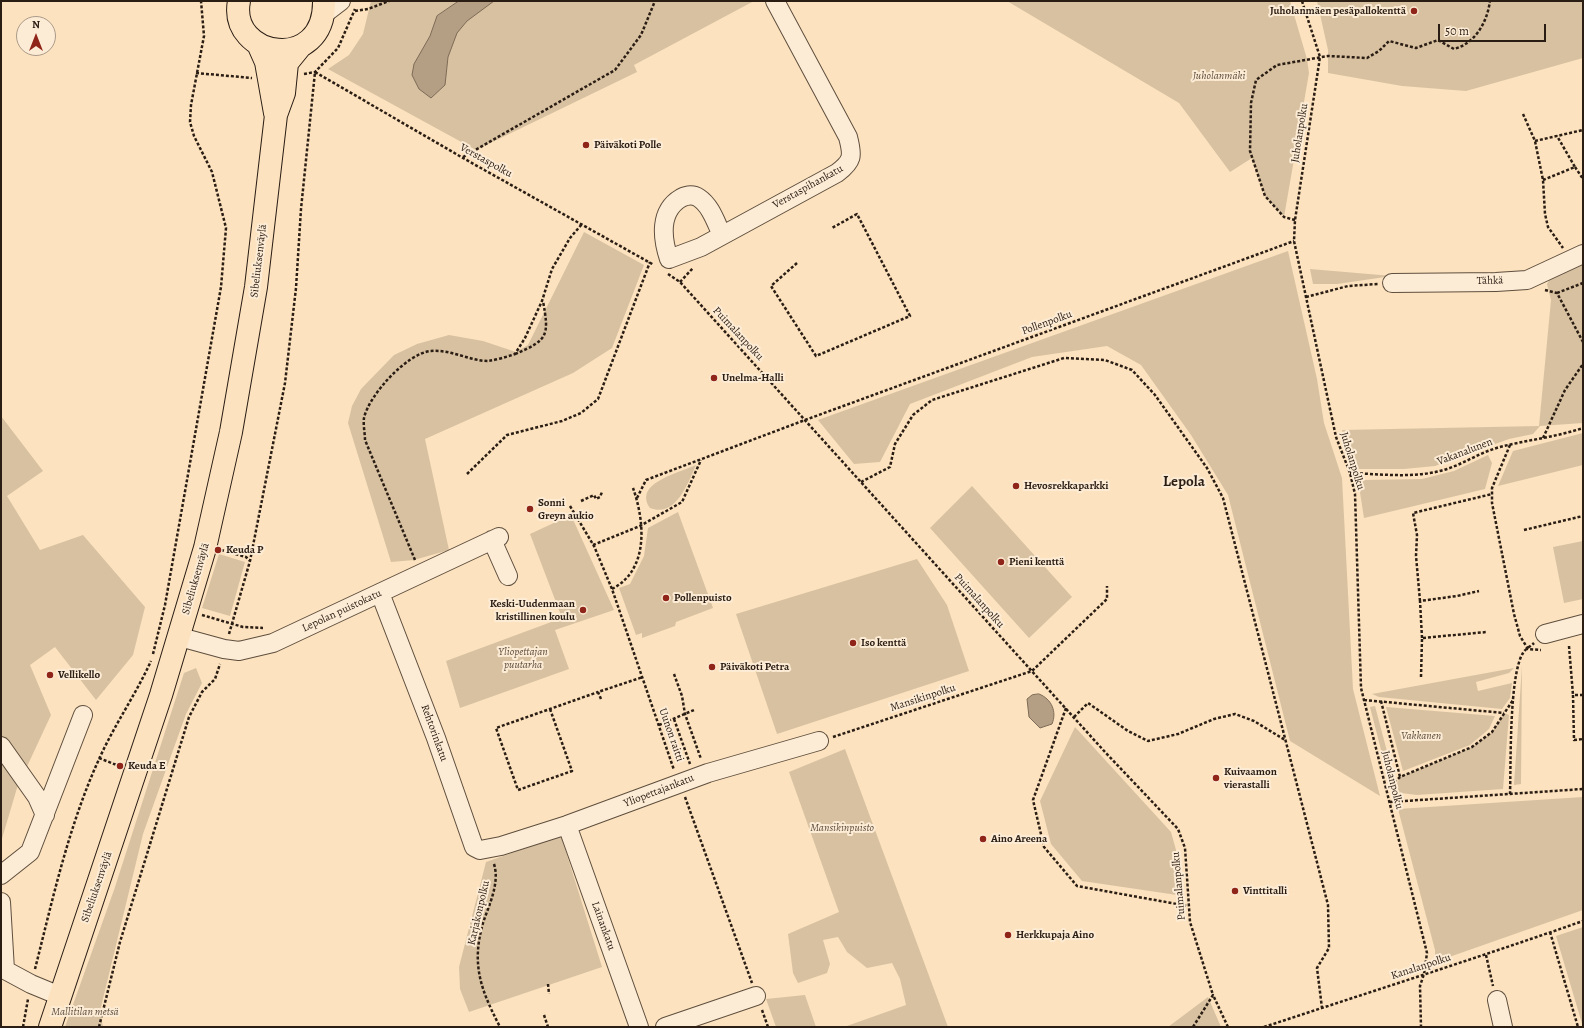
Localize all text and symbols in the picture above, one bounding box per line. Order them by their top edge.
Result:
place label: Juholanmäen pesäpallokenttä [1270,4,1406,18]
marker: Juholanmäen pesäpallokenttä [1409,6,1419,16]
north arrow [16,16,56,56]
scale bar [1440,16,1548,42]
text: N [32,17,40,32]
text: 50 m [1445,23,1469,39]
park label: Juholanmäki [1193,69,1245,83]
street label: Juholanpolku [1289,102,1311,164]
place label: Päiväkoti Polle [594,138,661,152]
marker: Päiväkoti Polle [581,140,591,150]
street label: Verstaspolku [457,141,515,181]
street label: Verstaspihankatu [770,162,846,212]
street label: Sibeliuksenväylä [248,223,270,299]
street label: Tähkä [1476,274,1504,288]
street label: Puimalanpolku [710,304,766,364]
street label: Pollenpolku [1020,308,1074,338]
place label: Unelma-Halli [722,371,784,385]
marker: Unelma-Halli [709,373,719,383]
street label: Juholanpolku [1337,430,1367,492]
street label: Vakanalunen [1436,435,1494,469]
district label: Lepola [1163,473,1205,491]
place label: Hevosrekkaparkki [1024,479,1108,493]
marker: Hevosrekkaparkki [1011,481,1021,491]
place label: Sonni Greyn aukio [538,496,594,522]
marker: Sonni Greyn aukio [525,504,535,514]
street label: Sibeliuksenväylä [179,542,213,616]
place label: Keuda P [226,543,263,557]
marker: Keuda P [213,545,223,555]
place label: Pieni kenttä [1009,555,1064,569]
marker: Pieni kenttä [996,557,1006,567]
street label: Puimalanpolku [951,571,1007,631]
street label: Lepolan puistokatu [300,587,384,635]
place label: Pollenpuisto [674,591,732,605]
marker: Pollenpuisto [661,593,671,603]
place label: Keski-Uudenmaan kristillinen koulu [490,597,575,623]
marker: Keski-Uudenmaan kristillinen koulu [578,605,588,615]
place label: Iso kenttä [861,636,906,650]
marker: Iso kenttä [848,638,858,648]
park label: Yliopettajan puutarha [498,645,548,671]
place label: Päiväkoti Petra [720,660,789,674]
marker: Päiväkoti Petra [707,662,717,672]
place label: Vellikello [58,668,100,682]
marker: Vellikello [45,670,55,680]
street label: Mansikinpolku [889,681,957,715]
street label: Rehtorinkatu [418,703,450,763]
street label: Uunon raitti [656,706,686,764]
park label: Vakkanen [1401,729,1441,743]
street label: Juholanpolku [1378,749,1406,811]
place label: Keuda E [128,759,166,773]
marker: Keuda E [115,761,125,771]
place label: Kuivaamon vierastalli [1224,765,1277,791]
street label: Yliopettajankatu [622,772,696,810]
marker: Kuivaamon vierastalli [1211,773,1221,783]
park label: Mansikinpuisto [810,821,874,835]
place label: Aino Areena [991,832,1047,846]
marker: Aino Areena [978,834,988,844]
street label: Sibeliuksenväylä [79,850,115,924]
street label: Puimalanpolku [1169,851,1189,921]
street label: Karjakonpolku [465,879,493,947]
place label: Vinttitalli [1243,884,1287,898]
marker: Vinttitalli [1230,886,1240,896]
street label: Lainankatu [588,900,618,952]
place label: Herkkupaja Aino [1016,928,1094,942]
marker: Herkkupaja Aino [1003,930,1013,940]
street label: Kanalanpolku [1389,951,1453,983]
park label: Mallitilan metsä [51,1005,119,1019]

